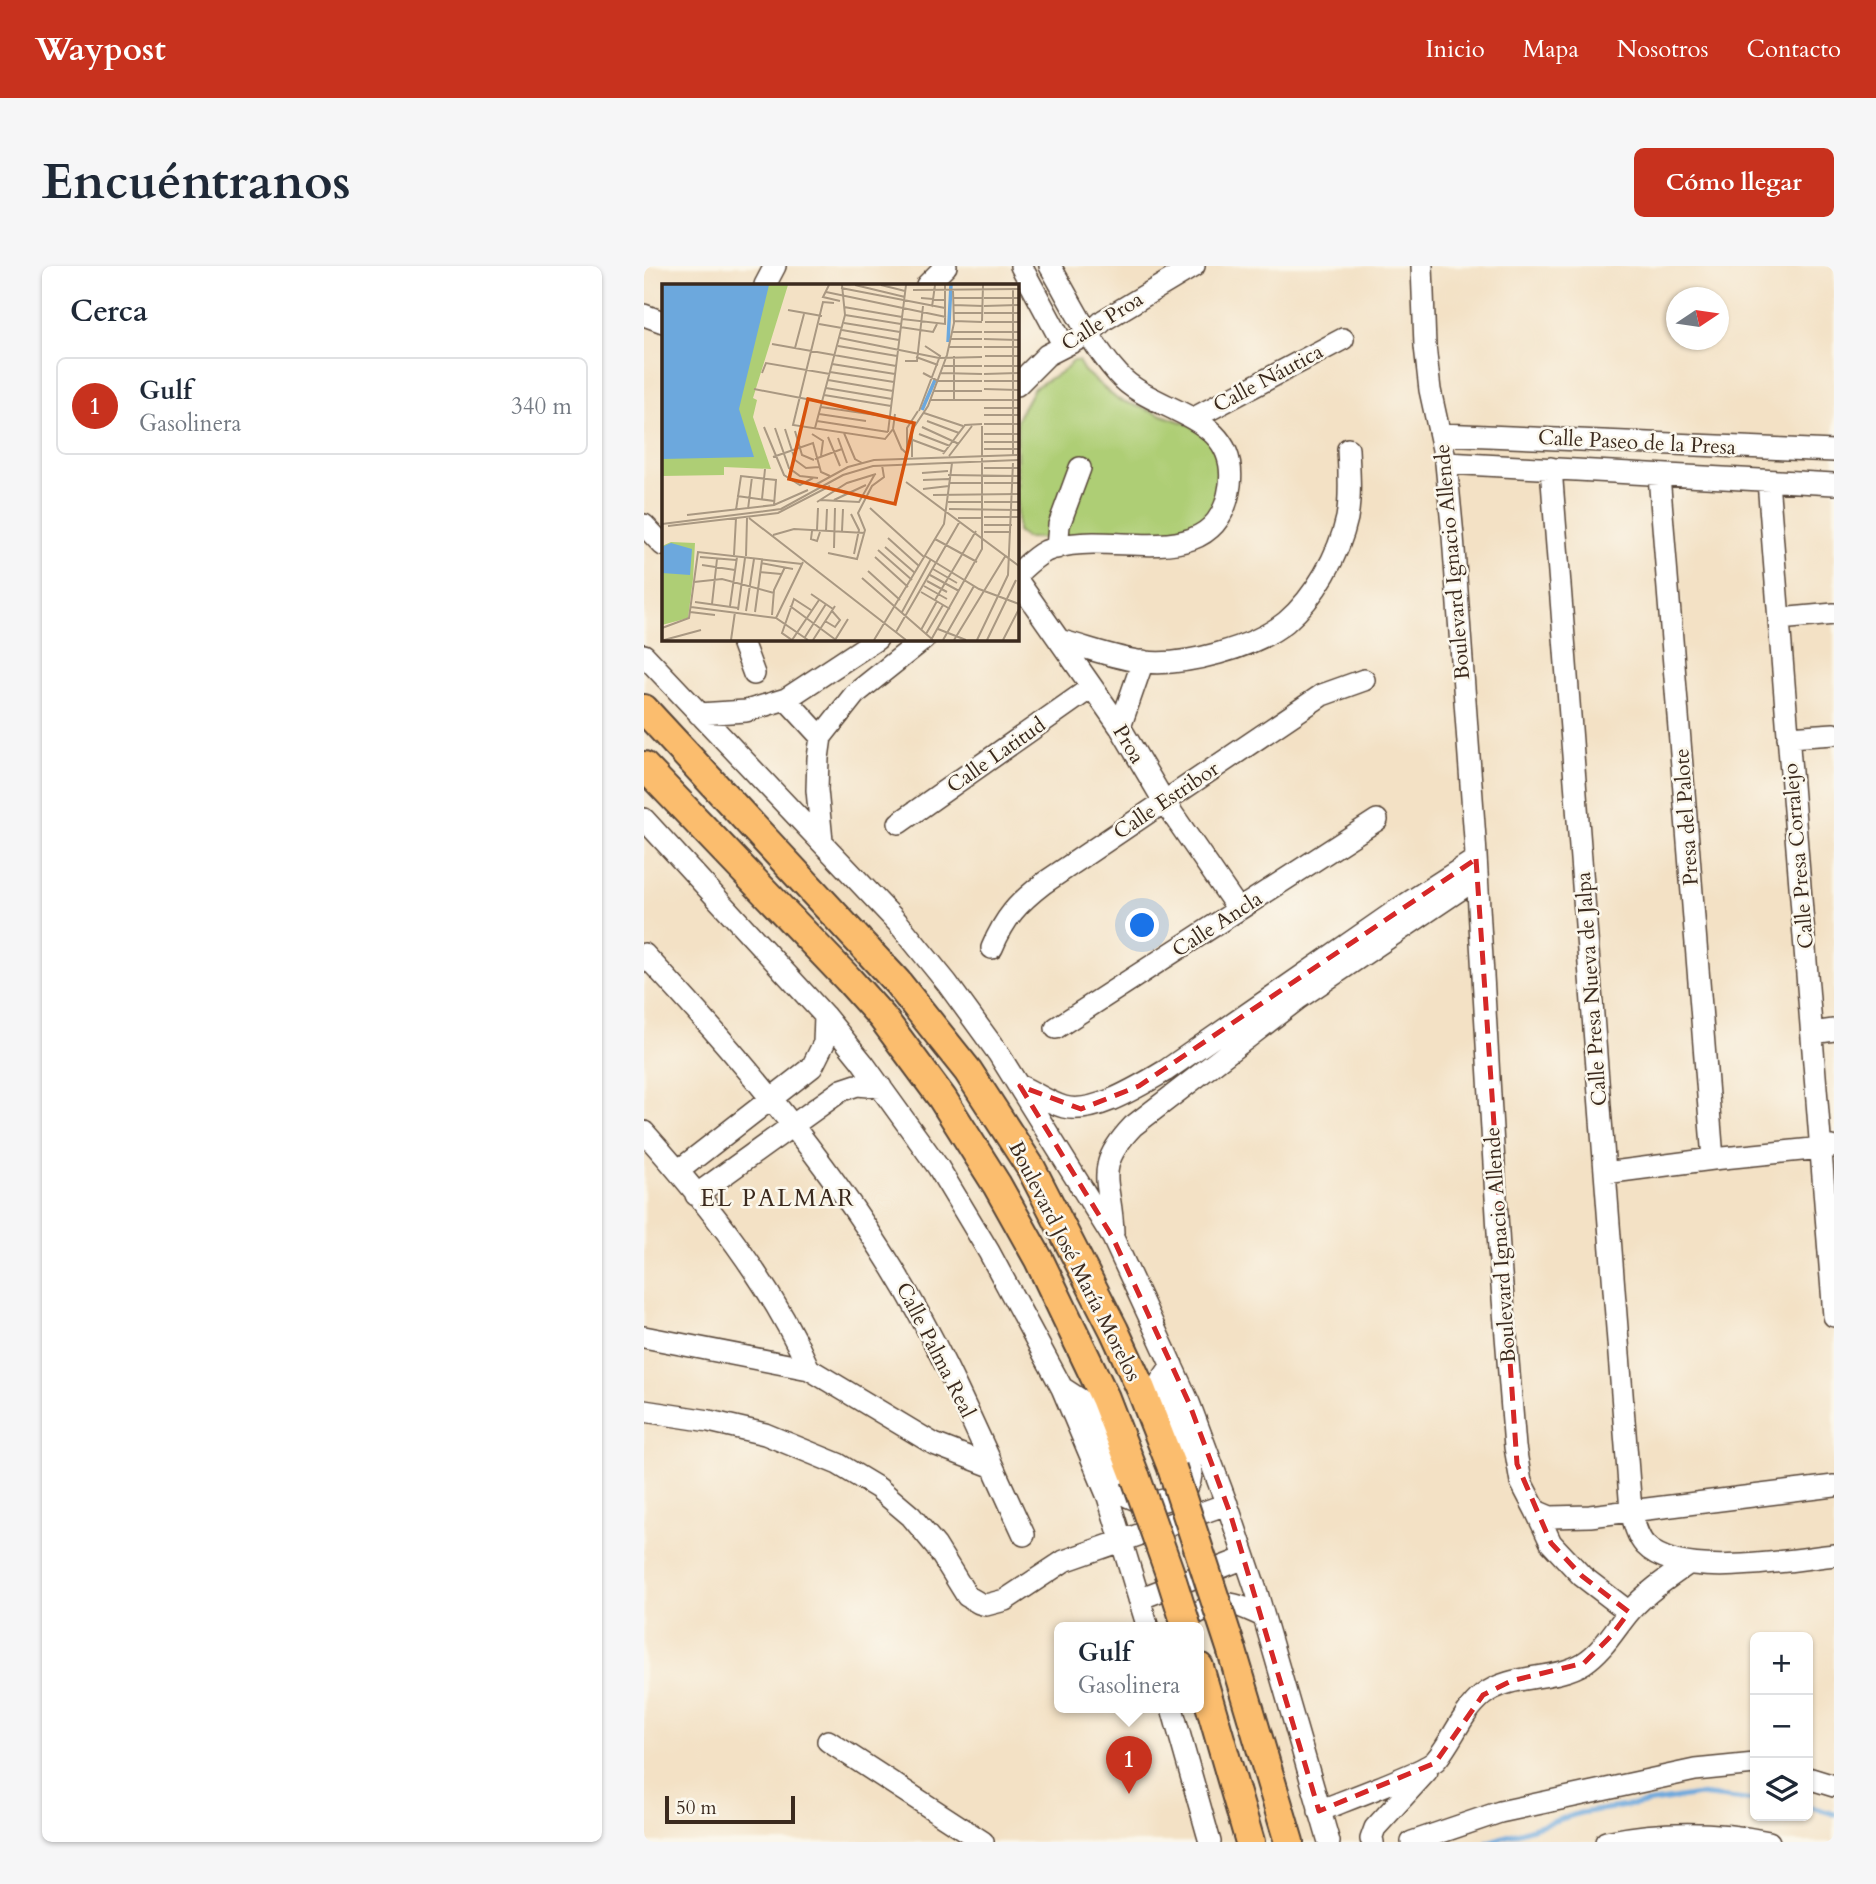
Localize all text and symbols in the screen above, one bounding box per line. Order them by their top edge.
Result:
text: Waypost [35,27,166,72]
text: Inicio [1425,33,1485,66]
text: Mapa [1523,33,1579,66]
text: Nosotros [1617,33,1709,66]
text: Contacto [1747,33,1841,66]
button: Cómo llegar [1634,148,1834,217]
text: Encuéntranos [42,149,351,216]
inset map [662,284,1018,640]
street label: Calle Proa [1056,285,1149,358]
north arrow [1666,287,1729,350]
text: Cerca [70,291,148,332]
street label: Calle Náutica [1208,337,1328,420]
text: Gulf [139,373,192,408]
text: 1 [89,391,101,422]
text: 340 m [511,391,572,422]
text: Gasolinera [139,408,241,439]
street label: Calle Paseo de la Presa [1537,423,1737,462]
street label: Boulevard Ignacio Allende [1428,443,1477,681]
street label: Calle Latitud [941,711,1052,800]
street label: Proa [1106,719,1151,769]
street label: Presa del Palote [1667,747,1706,887]
street label: Calle Estribor [1108,754,1225,846]
street label: Calle Presa Corralejo [1776,762,1821,950]
street label: Calle Presa Nueva de Jalpa [1569,871,1614,1107]
street label: Calle Ancla [1167,885,1268,964]
your location [1125,908,1159,942]
street label: Boulevard Ignacio Allende [1478,1126,1523,1364]
street label: Boulevard José María Morelos [1001,1136,1148,1386]
district label: EL PALMAR [700,1182,856,1215]
street label: Calle Palma Real [889,1277,982,1423]
popup [1054,1622,1204,1713]
map controls [1750,1632,1813,1821]
button: + [1750,1632,1813,1695]
text: Gulf [1078,1635,1131,1670]
text: Gasolinera [1078,1670,1180,1701]
button: − [1750,1695,1813,1758]
pin: 1 [1106,1736,1152,1794]
button: layers [1750,1758,1813,1821]
scale bar [665,1793,794,1825]
text: 50 m [676,1795,717,1821]

